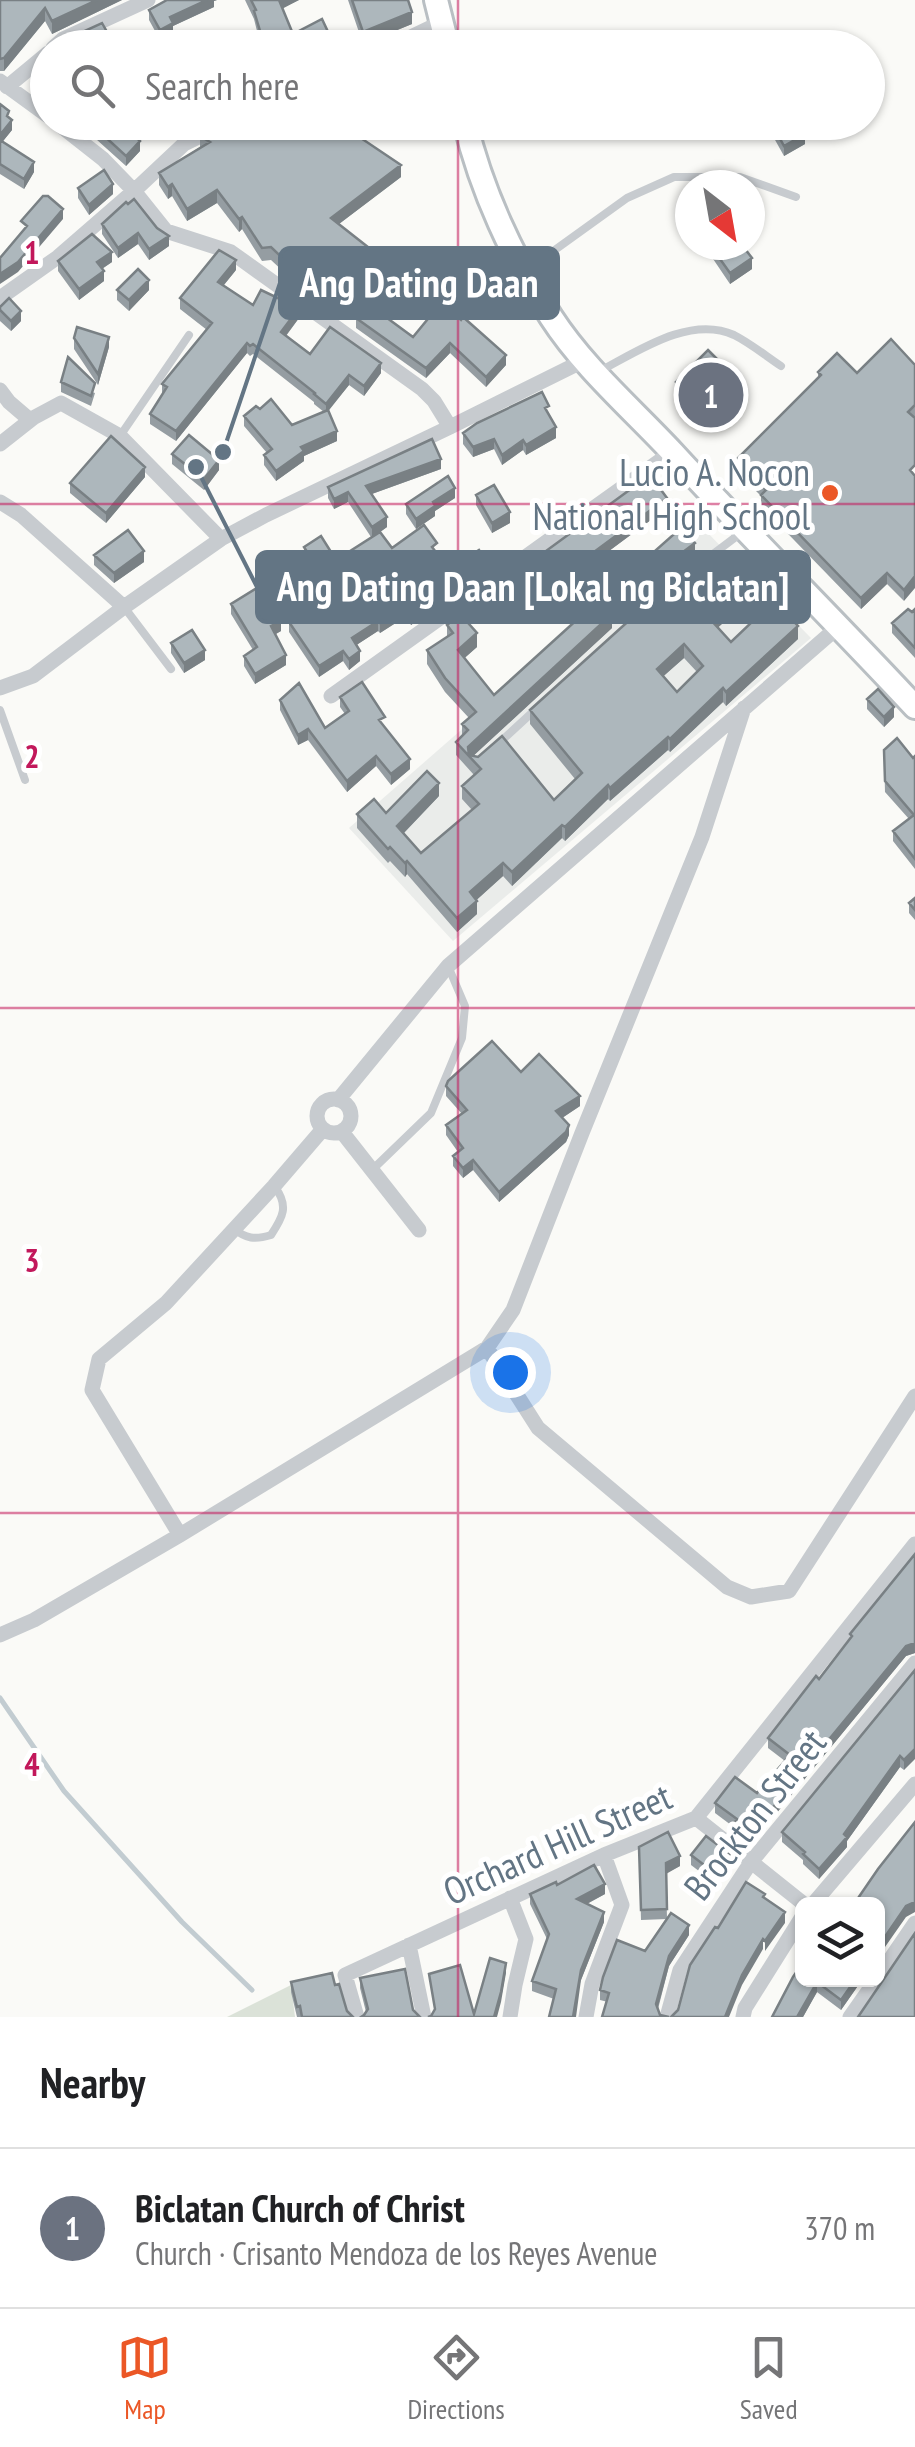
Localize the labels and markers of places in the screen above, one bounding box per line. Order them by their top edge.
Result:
callout: Ang Dating Daan [280,248,558,318]
pin: 1 [678,358,744,432]
place label: Lucio A. Nocon National High School [532,447,810,540]
marker: Lucio A. Nocon National High School [819,482,841,504]
callout: Ang Dating Daan [Lokal ng Biclatan] [257,552,809,622]

